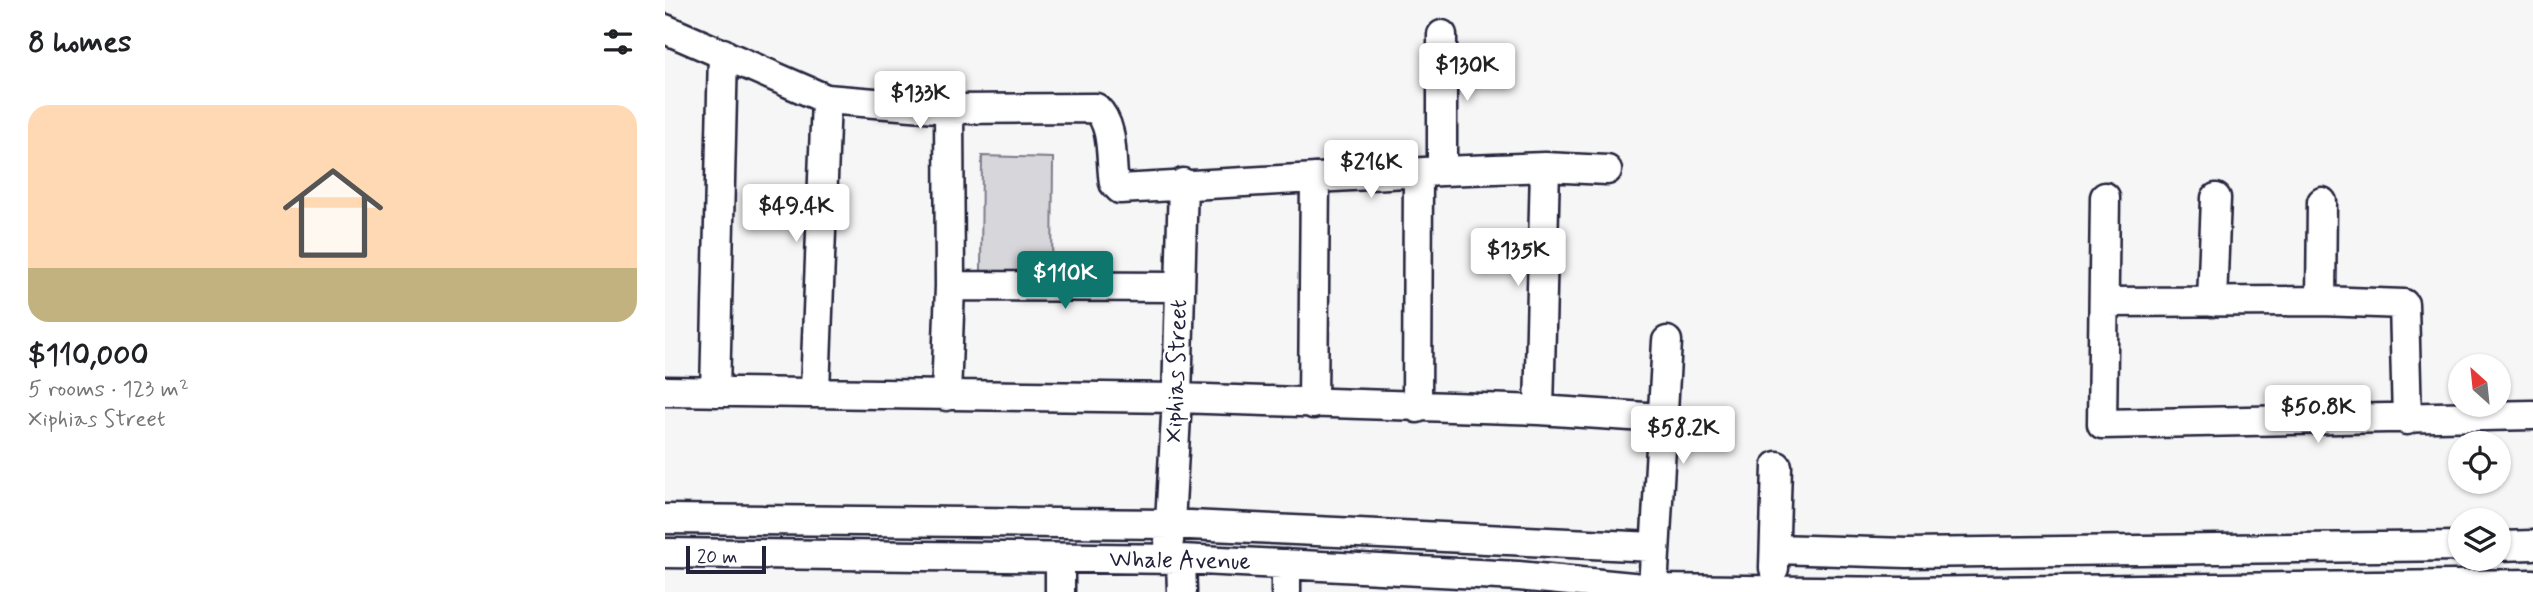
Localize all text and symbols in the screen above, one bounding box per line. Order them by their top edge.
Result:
text: 8 homes [28,23,131,62]
icon: filters [599,23,637,61]
pin: $130K [1418,43,1516,103]
text: $130K [1435,51,1499,81]
pin: $133K [871,72,969,131]
text: $133K [890,79,950,109]
pin: $216K [1322,140,1420,200]
text: $216K [1340,148,1402,178]
icon: home [270,150,396,276]
pin: $49.4K [739,184,853,244]
text: $49.4K [758,192,834,222]
pin: $135K [1469,229,1567,288]
text: $135K [1487,236,1549,266]
pin: $110K [1016,252,1114,311]
text: $110K [1033,259,1097,289]
street label: Xiphias Street [1159,299,1195,443]
text: $110,000 [28,336,148,375]
north arrow [2448,354,2511,416]
map controls [2448,354,2511,571]
text: 5 rooms · 123 m² [28,375,189,405]
pin: $50.8K [2261,386,2375,445]
text: $50.8K [2281,393,2355,423]
text: Xiphias Street [28,405,166,435]
pin: $58.2K [1626,406,1740,466]
text: $58.2K [1647,414,1719,444]
button: locate [2448,431,2511,494]
button: layers [2448,508,2511,571]
scale bar [686,543,767,575]
street label: Whale Avenue [1109,544,1251,578]
text: 20 m [697,545,737,570]

